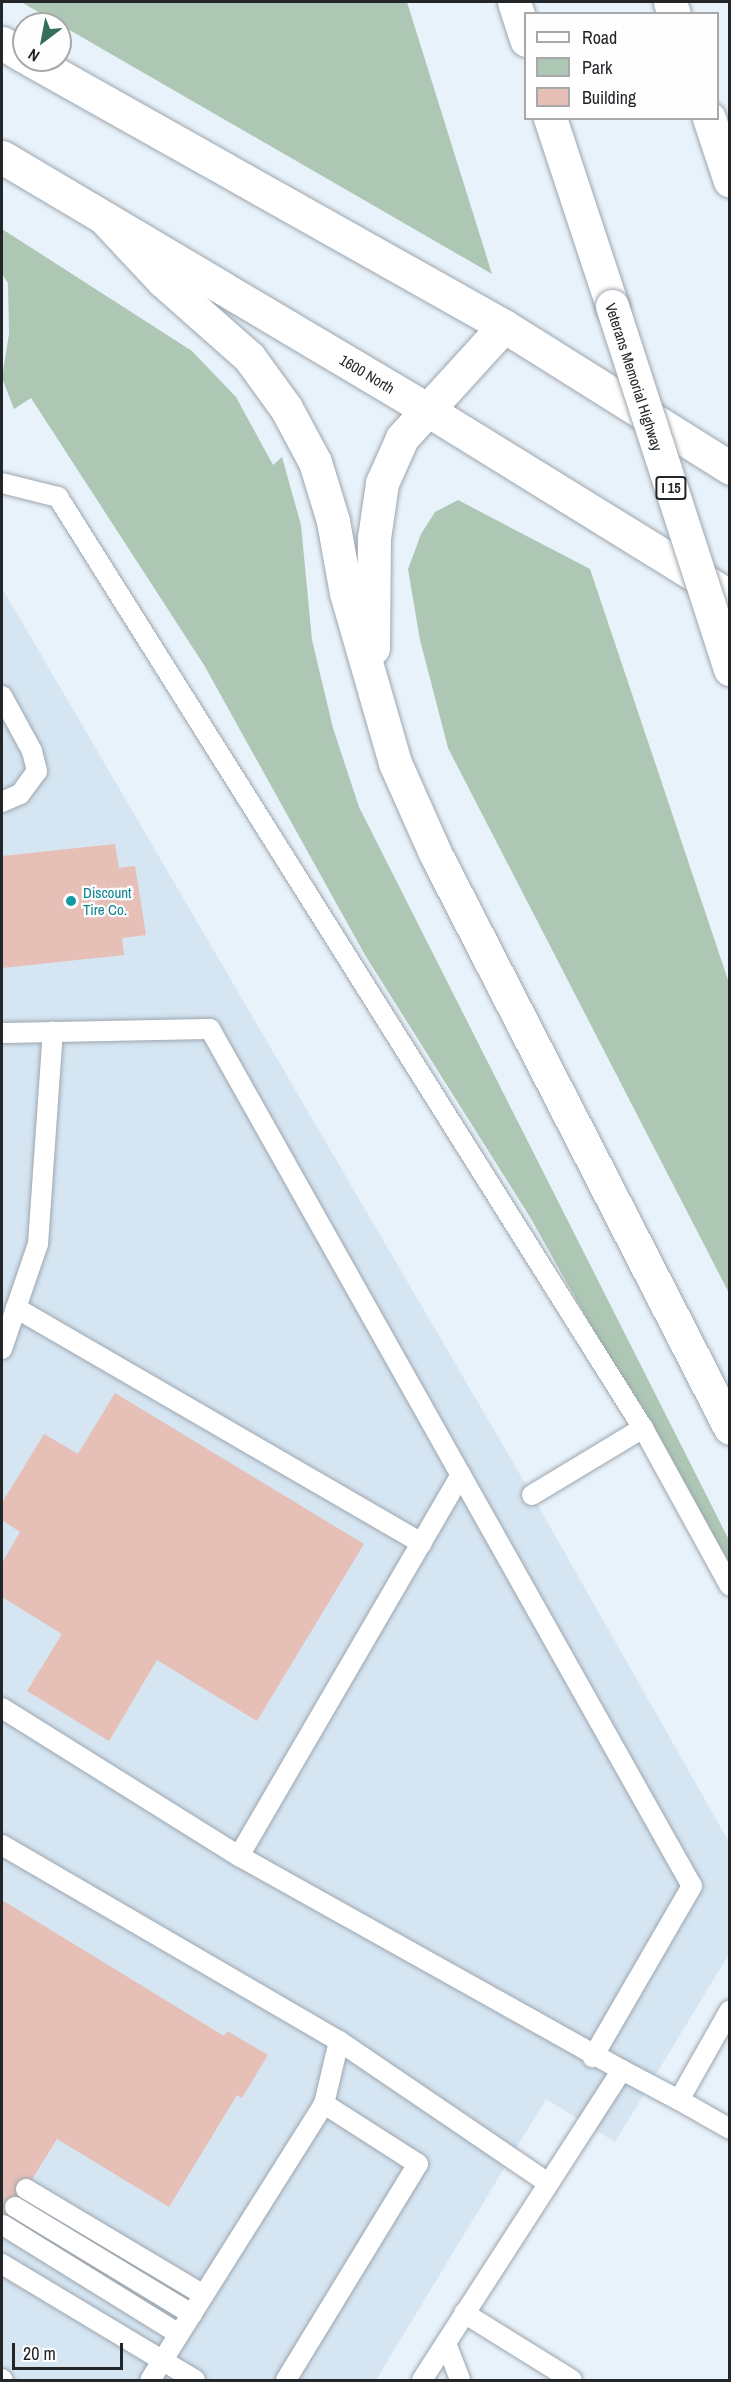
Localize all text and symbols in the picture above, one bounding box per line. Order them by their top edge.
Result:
north arrow [12,12,72,72]
legend [524,12,719,120]
text: Road [582,25,617,50]
text: N [24,44,43,67]
text: Park [582,55,612,80]
text: Building [582,85,636,110]
street label: Veterans Memorial Highway [602,301,666,453]
street label: 1600 North [336,351,398,397]
road number: I 15 [654,477,688,499]
place label: Discount Tire Co. [83,883,132,918]
marker: Discount Tire Co. [64,894,78,908]
scale bar [15,2331,126,2369]
text: 20 m [23,2341,56,2366]

